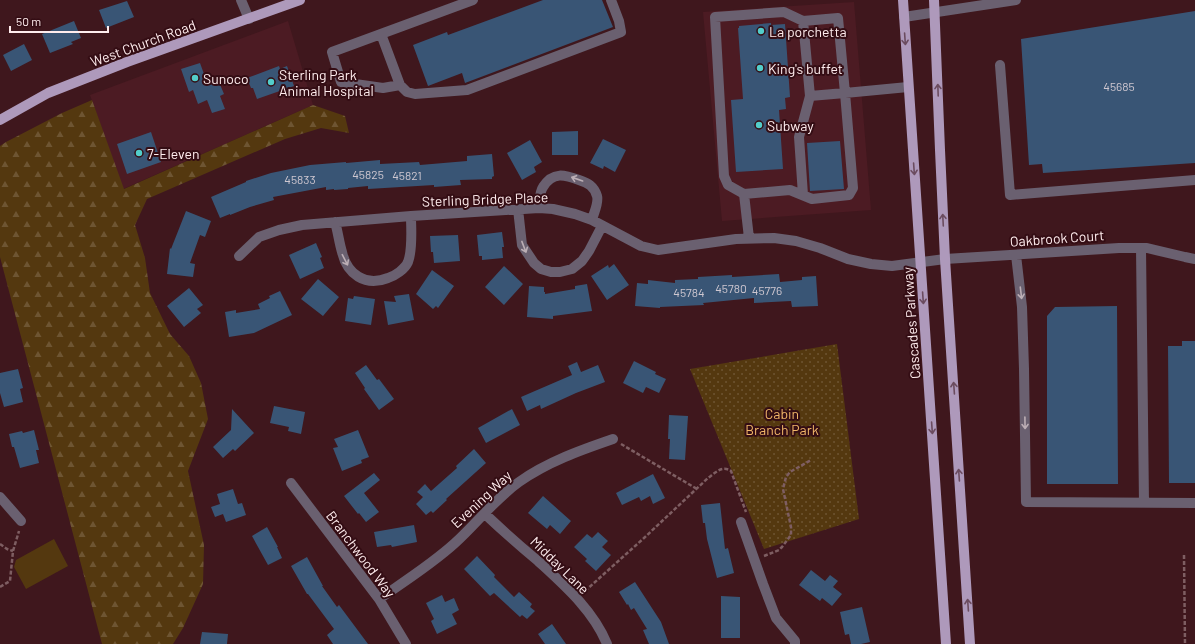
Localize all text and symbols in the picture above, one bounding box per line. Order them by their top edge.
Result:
scale bar [10,8,108,34]
text: 50 m [16,14,41,28]
street label: West Church Road [88,16,198,70]
place label: La porchetta [769,23,847,40]
marker: La porchetta [756,26,766,36]
one-way arrow [902,32,909,45]
place label: King's buffet [768,60,843,77]
marker: King's buffet [755,63,765,73]
place label: Sterling Park Animal Hospital [279,66,374,99]
place label: Sunoco [203,70,249,87]
marker: Sunoco [190,73,200,83]
marker: Sterling Park Animal Hospital [266,77,276,87]
house number: 45685 [1103,79,1135,93]
one-way arrow [934,84,941,97]
place label: Subway [767,117,814,134]
marker: Subway [754,120,764,130]
place label: 7-Eleven [147,145,200,162]
marker: 7-Eleven [134,148,144,158]
one-way arrow [910,162,917,175]
house number: 45825 [352,167,384,181]
house number: 45821 [392,168,422,182]
house number: 45833 [284,172,316,186]
one-way arrow [570,175,583,182]
street label: Sterling Bridge Place [422,188,548,210]
one-way arrow [940,214,947,227]
street label: Oakbrook Court [1009,226,1105,250]
one-way arrow [520,241,528,253]
one-way arrow [342,253,349,265]
street label: Cascades Parkway [899,266,923,380]
house number: 45780 [715,281,747,295]
house number: 45776 [752,283,782,297]
house number: 45784 [673,285,705,299]
one-way arrow [1017,286,1024,299]
one-way arrow [920,291,927,304]
one-way arrow [950,382,957,395]
park label: Cabin Branch Park [745,405,819,438]
one-way arrow [1021,416,1029,429]
one-way arrow [928,421,935,434]
street label: Evening Way [447,466,515,531]
one-way arrow [956,469,963,482]
street label: Branchwood Way [323,507,399,601]
street label: Midday Lane [527,533,593,597]
one-way arrow [965,599,972,612]

